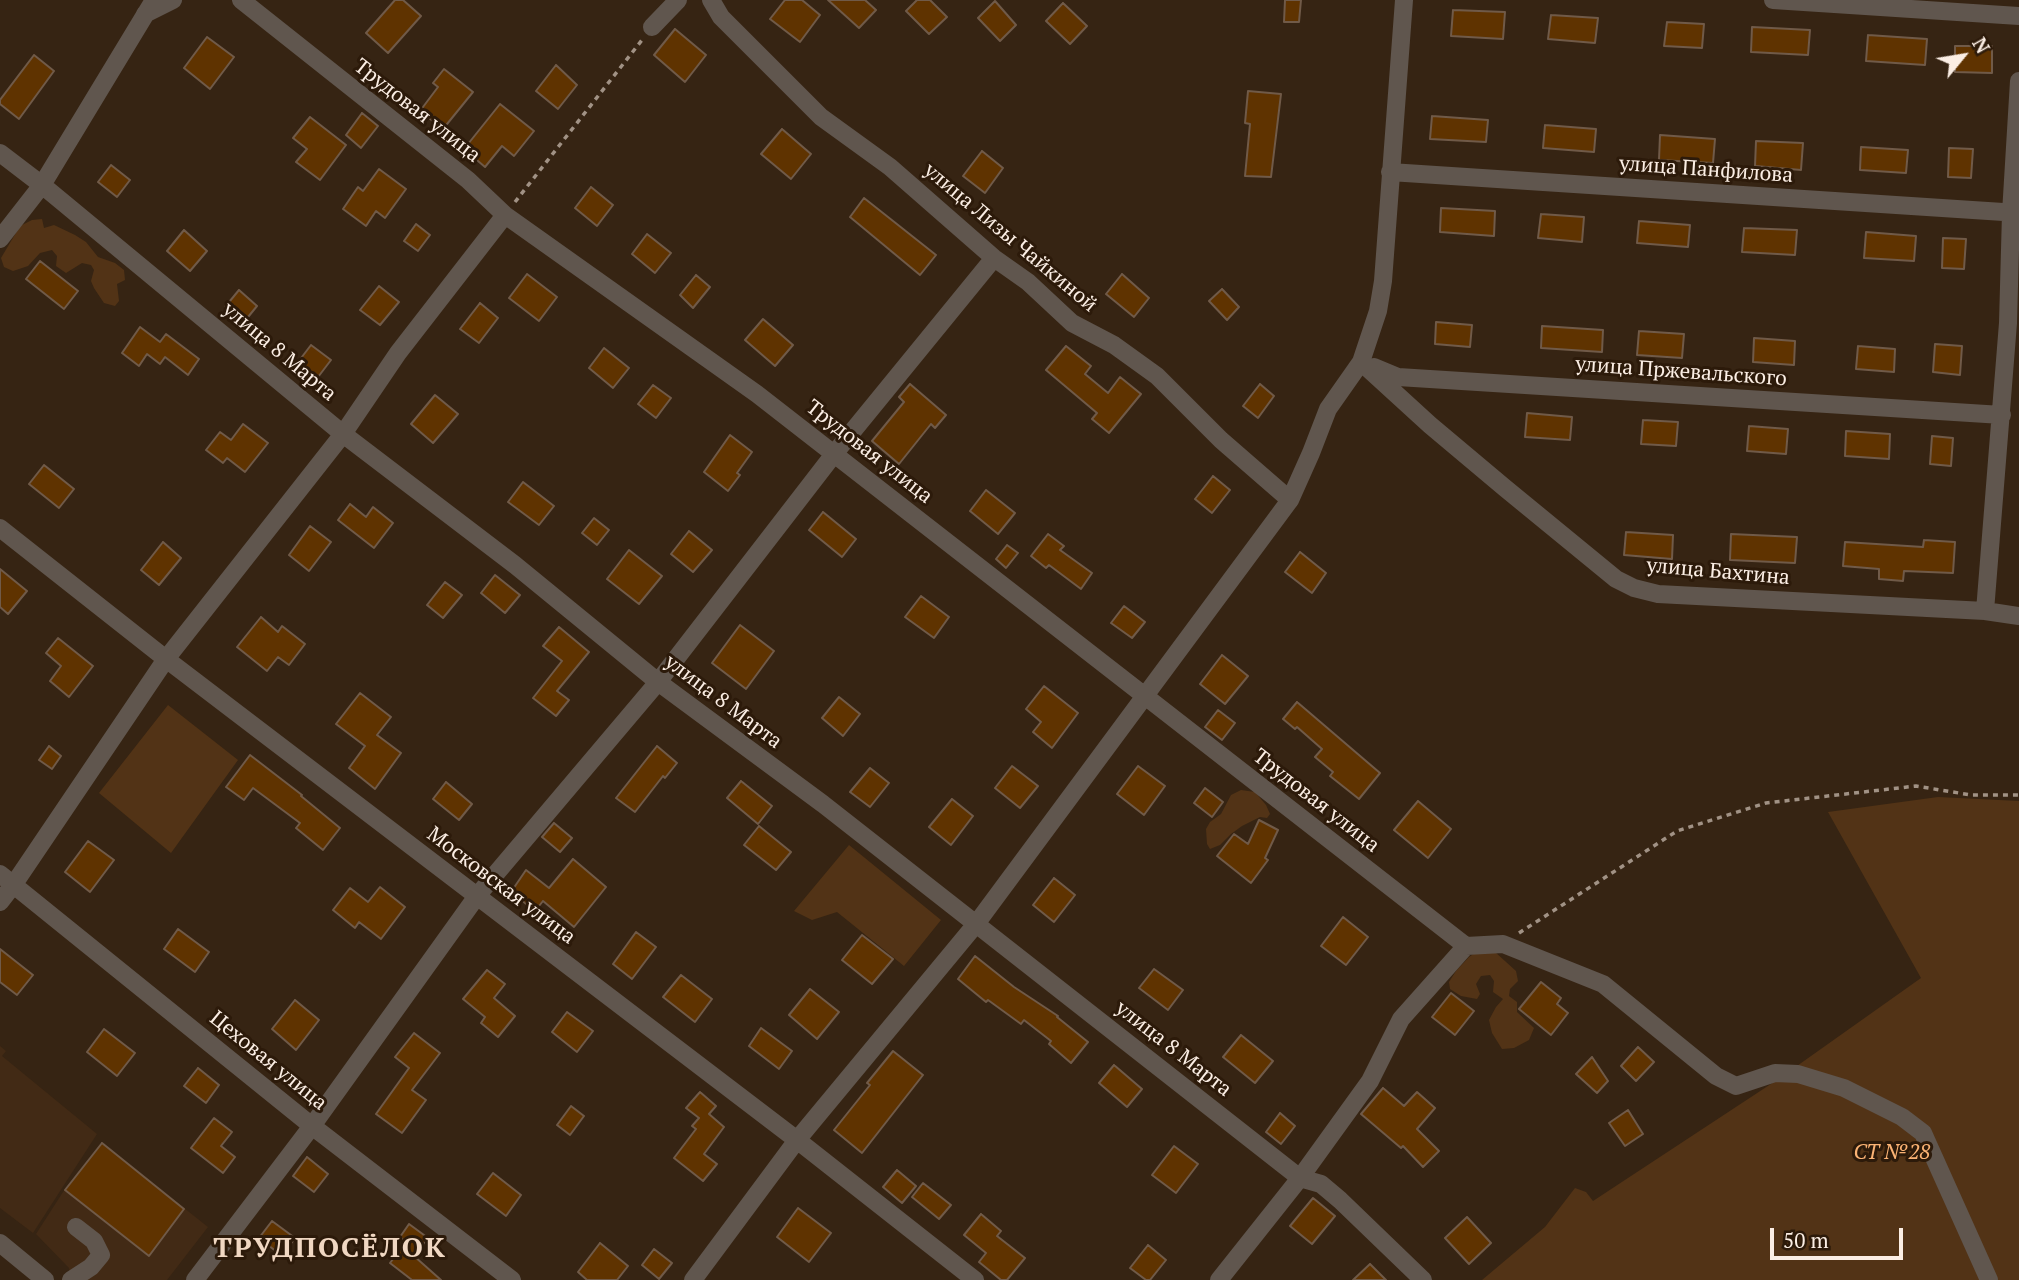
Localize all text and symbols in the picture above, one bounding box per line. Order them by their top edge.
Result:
north arrow [1928,21,1998,91]
text: N [1967,33,1996,58]
street label: Трудовая улица [349,54,485,168]
street label: улица Панфилова [1618,151,1794,189]
street label: улица Лизы Чайкиной [918,158,1102,318]
street label: улица 8 Марта [217,297,341,407]
street label: улица Пржевальского [1574,352,1788,392]
street label: Трудовая улица [801,395,937,509]
street label: улица Бахтина [1645,553,1791,591]
street label: улица 8 Марта [659,650,787,754]
street label: Трудовая улица [1248,744,1384,858]
street label: Московская улица [422,822,580,950]
street label: улица 8 Марта [1110,996,1236,1102]
street label: Цеховая улица [204,1006,332,1116]
park label: СТ №28 [1854,1140,1930,1166]
scale bar [1774,1214,1907,1258]
text: 50 m [1783,1226,1829,1254]
district label: ТРУДПОСЁЛОК [215,1232,445,1266]

